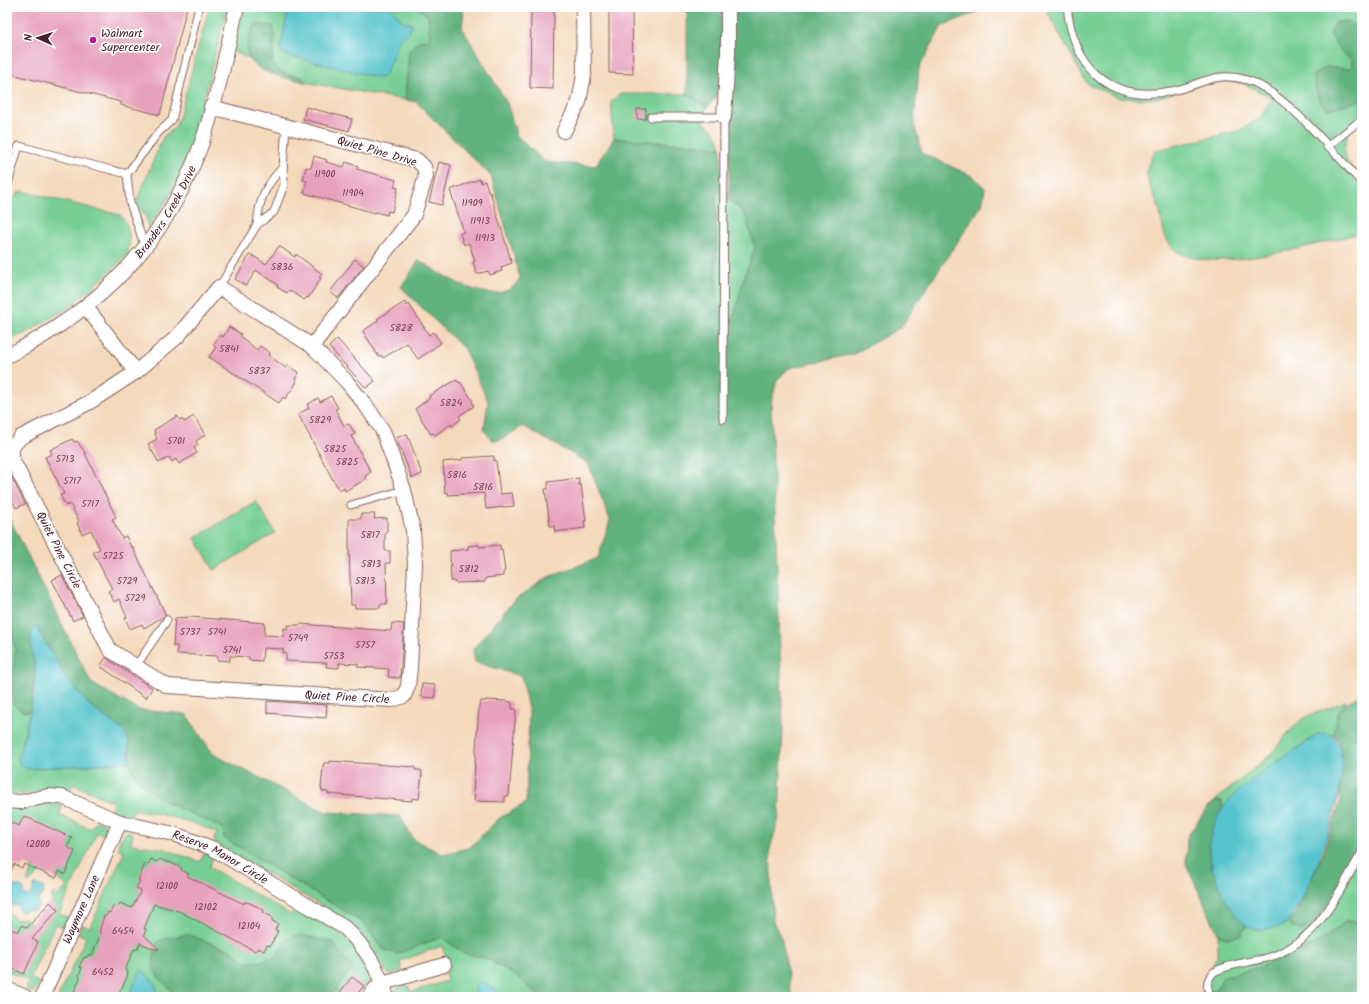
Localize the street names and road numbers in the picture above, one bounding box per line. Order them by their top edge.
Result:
street label: Quiet Pine Drive [335,131,420,172]
street label: Branders Creek Drive [130,162,202,263]
street label: Quiet Pine Circle [31,508,87,593]
street label: Quiet Pine Circle [304,686,390,709]
street label: Reserve Manor Circle [170,825,272,890]
street label: Waymore Lane [58,871,105,947]

